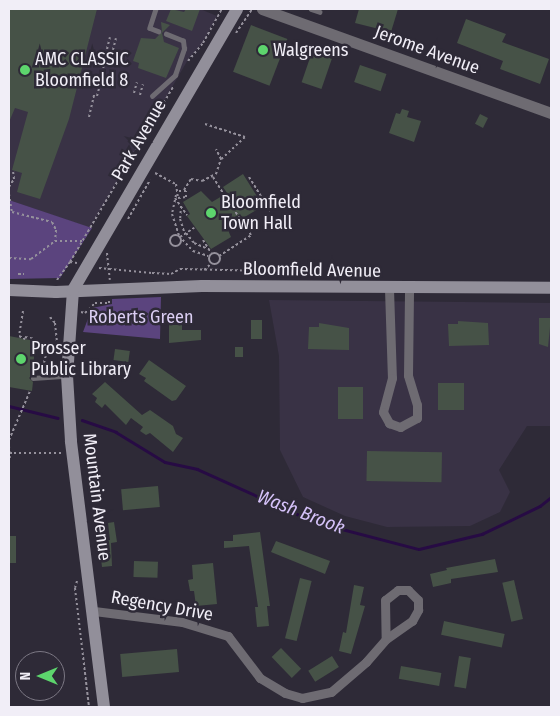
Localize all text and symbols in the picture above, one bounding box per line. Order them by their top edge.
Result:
street label: Jerome Avenue [372,21,482,79]
place label: Walgreens [273,39,349,61]
marker: Walgreens [257,44,269,56]
place label: AMC CLASSIC Bloomfield 8 [35,49,129,92]
marker: AMC CLASSIC Bloomfield 8 [19,64,31,76]
street label: Park Avenue [107,96,171,184]
place label: Bloomfield Town Hall [221,192,301,234]
marker: Bloomfield Town Hall [205,207,217,219]
street label: Bloomfield Avenue [243,258,381,282]
park label: Roberts Green [89,306,193,328]
place label: Prosser Public Library [31,338,131,380]
marker: Prosser Public Library [15,353,27,365]
street label: Mountain Avenue [78,432,116,562]
water label: Wash Brook [254,485,348,539]
street label: Regency Drive [109,586,215,626]
north arrow [15,651,65,701]
text: N [17,672,34,680]

